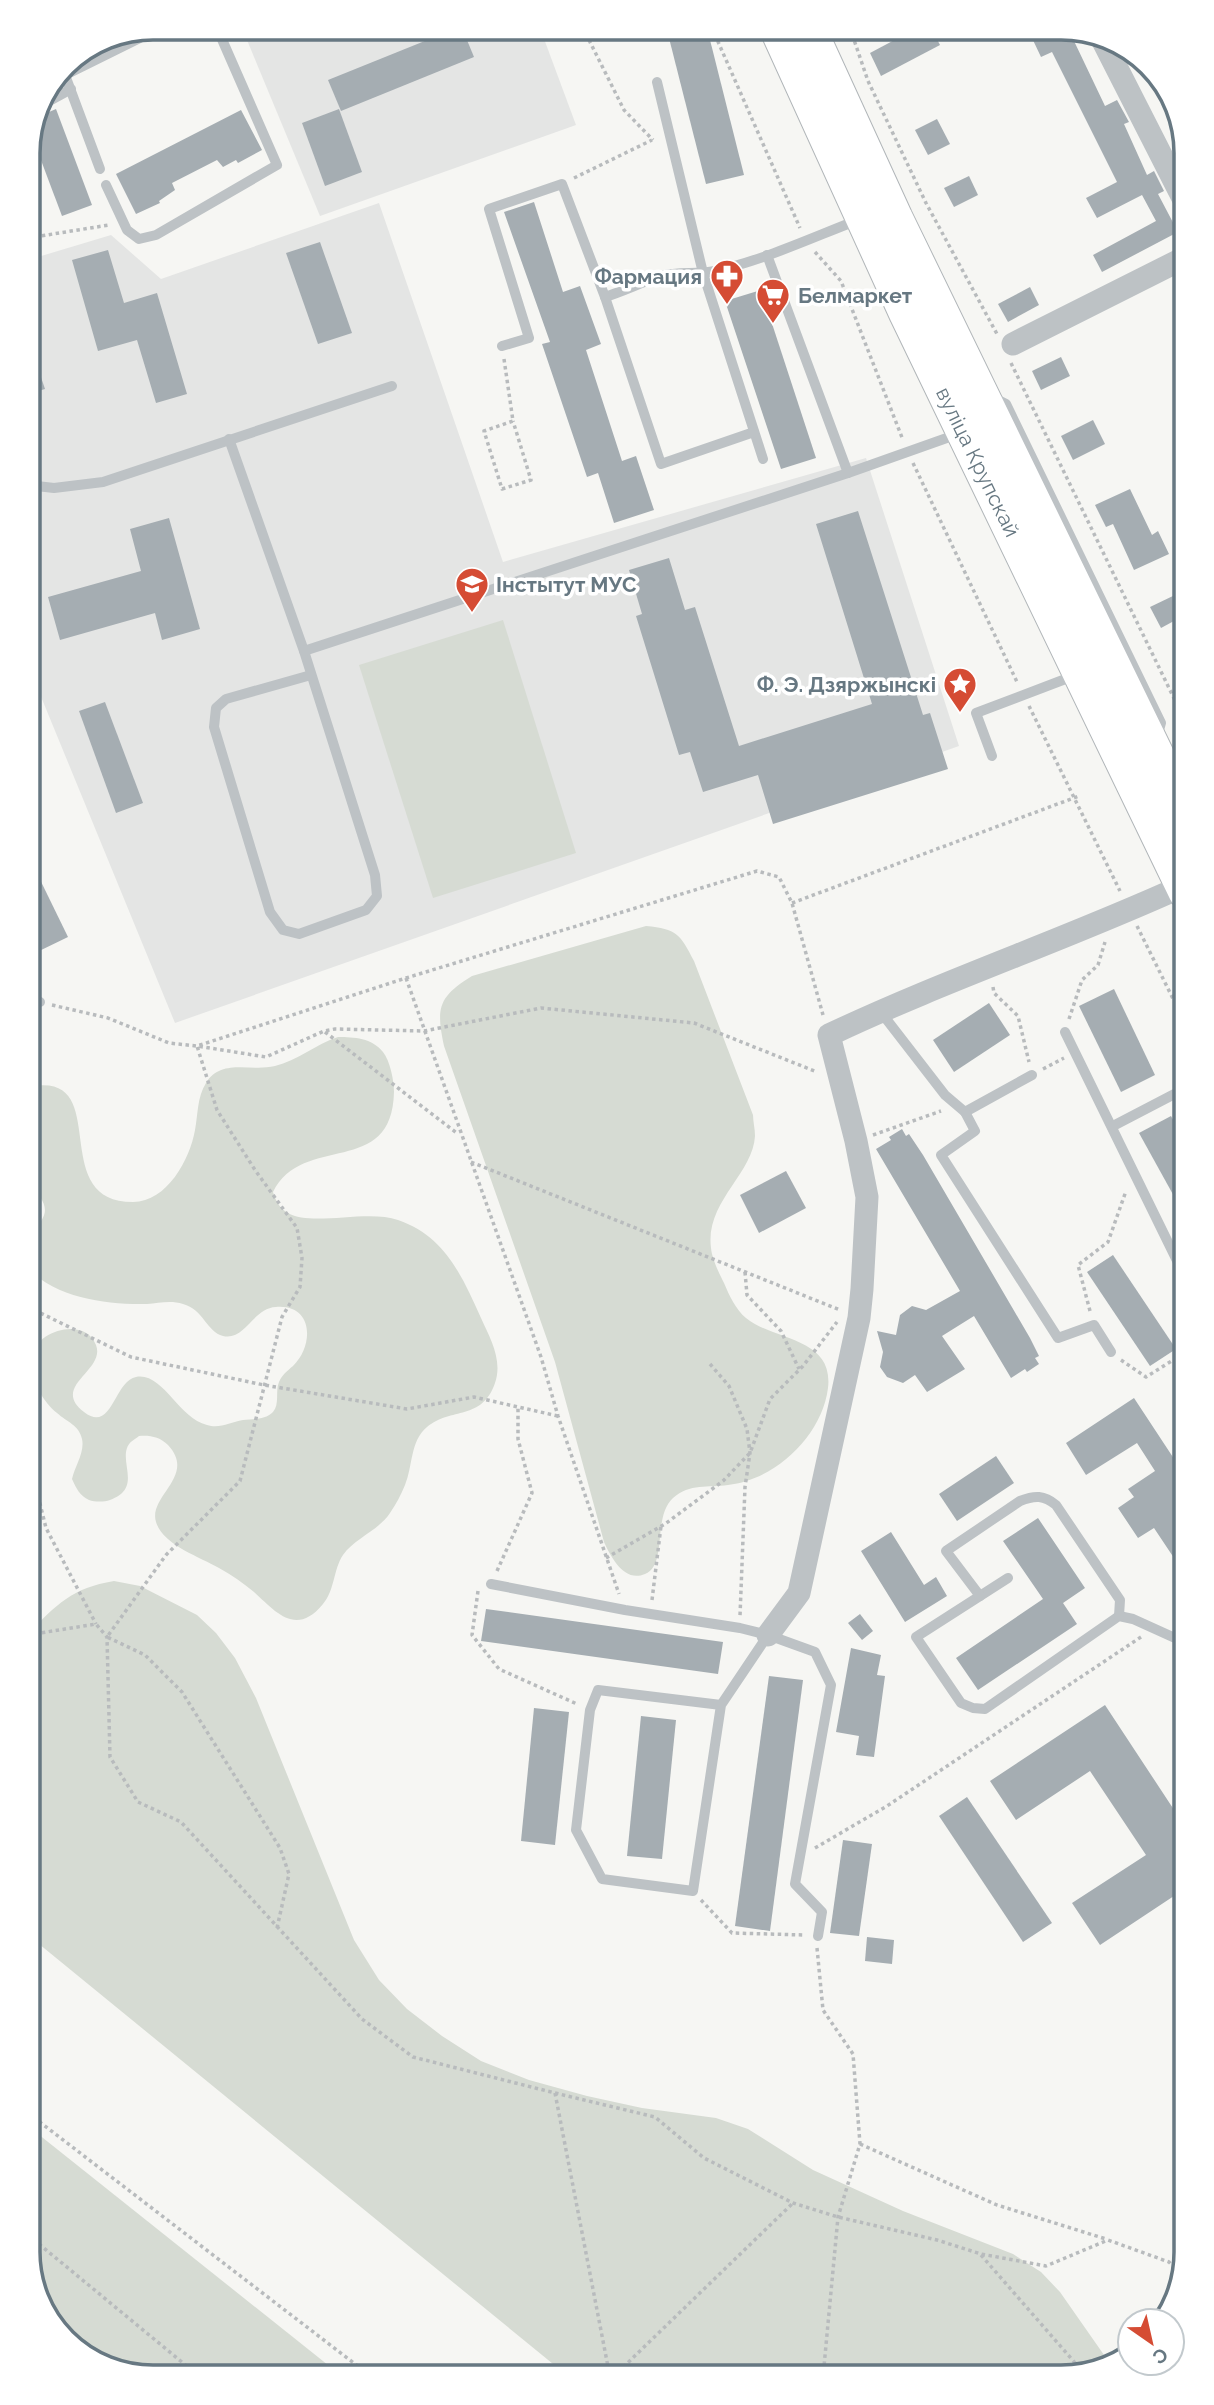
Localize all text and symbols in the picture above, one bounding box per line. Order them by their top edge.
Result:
pharmacy icon: Фармация [708,257,746,306]
place label: Фармация [594,264,702,289]
supermarket icon: Белмаркет [754,276,792,325]
place label: Белмаркет [798,283,913,308]
street label: вуліца Крупскай [931,383,1025,541]
school or university icon: Інстытут МУС [453,565,491,614]
place label: Інстытут МУС [496,572,636,597]
place icon: Ф. Э. Дзяржынскі [941,665,979,714]
place label: Ф. Э. Дзяржынскі [757,672,936,697]
north arrow [1116,2307,1186,2377]
text: С [1149,2343,1172,2369]

